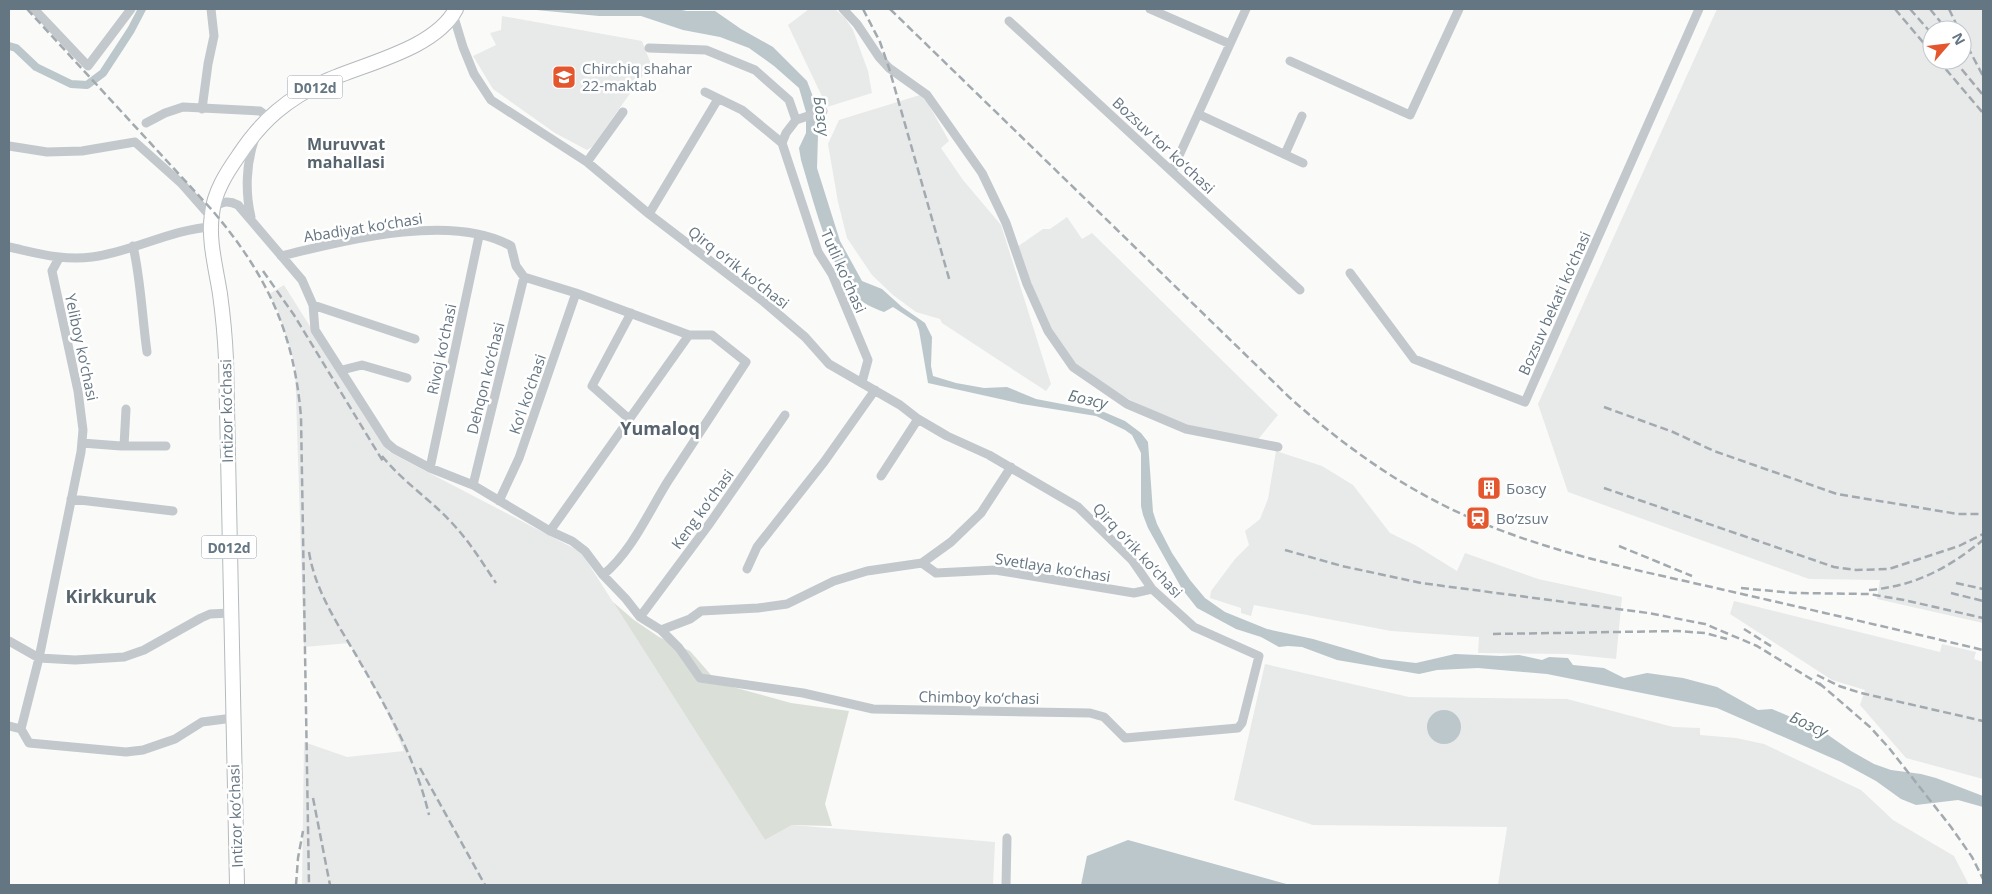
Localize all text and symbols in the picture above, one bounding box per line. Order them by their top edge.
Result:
north arrow [1922,20,1972,70]
text: N [1948,29,1970,48]
place label: Chirchiq shahar 22-maktab [582,58,692,95]
school or university icon: Chirchiq shahar 22-maktab [551,64,577,90]
road number: D012d [288,75,342,98]
street label: Bozsuv tor ko‘chasi [1109,92,1219,198]
water label: Бозсу [809,95,836,139]
district label: Muruvvat mahallasi [307,133,385,173]
street label: Abadiyat ko‘chasi [302,208,424,246]
street label: Qirq o‘rik ko‘chasi [684,221,794,313]
street label: Tutli ko‘chasi [817,226,871,316]
street label: Bozsuv bekati ko‘chasi [1513,228,1595,378]
street label: Yeliboy ko‘chasi [61,292,103,402]
street label: Rivoj ko‘chasi [422,302,460,396]
street label: Dehqon ko‘chasi [461,320,509,436]
street label: Ko‘l ko‘chasi [504,351,550,437]
street label: Intizor ko‘chasi [215,359,237,463]
water label: Бозсу [1066,384,1111,415]
district label: Yumaloq [620,416,700,440]
street label: Keng ko‘chasi [666,465,738,553]
building icon: Бозсу [1476,475,1502,501]
place label: Бозсу [1506,478,1547,498]
street label: Qirq o‘rik ko‘chasi [1089,498,1187,602]
station icon: Bo‘zsuv [1465,505,1491,531]
place label: Bo‘zsuv [1496,508,1549,528]
road number: D012d [202,536,256,558]
street label: Svetlaya ko‘chasi [994,548,1112,586]
district label: Kirkkuruk [66,584,157,608]
street label: Chimboy ko‘chasi [918,686,1040,708]
water label: Бозсу [1786,706,1833,743]
street label: Intizor ko‘chasi [223,764,247,868]

